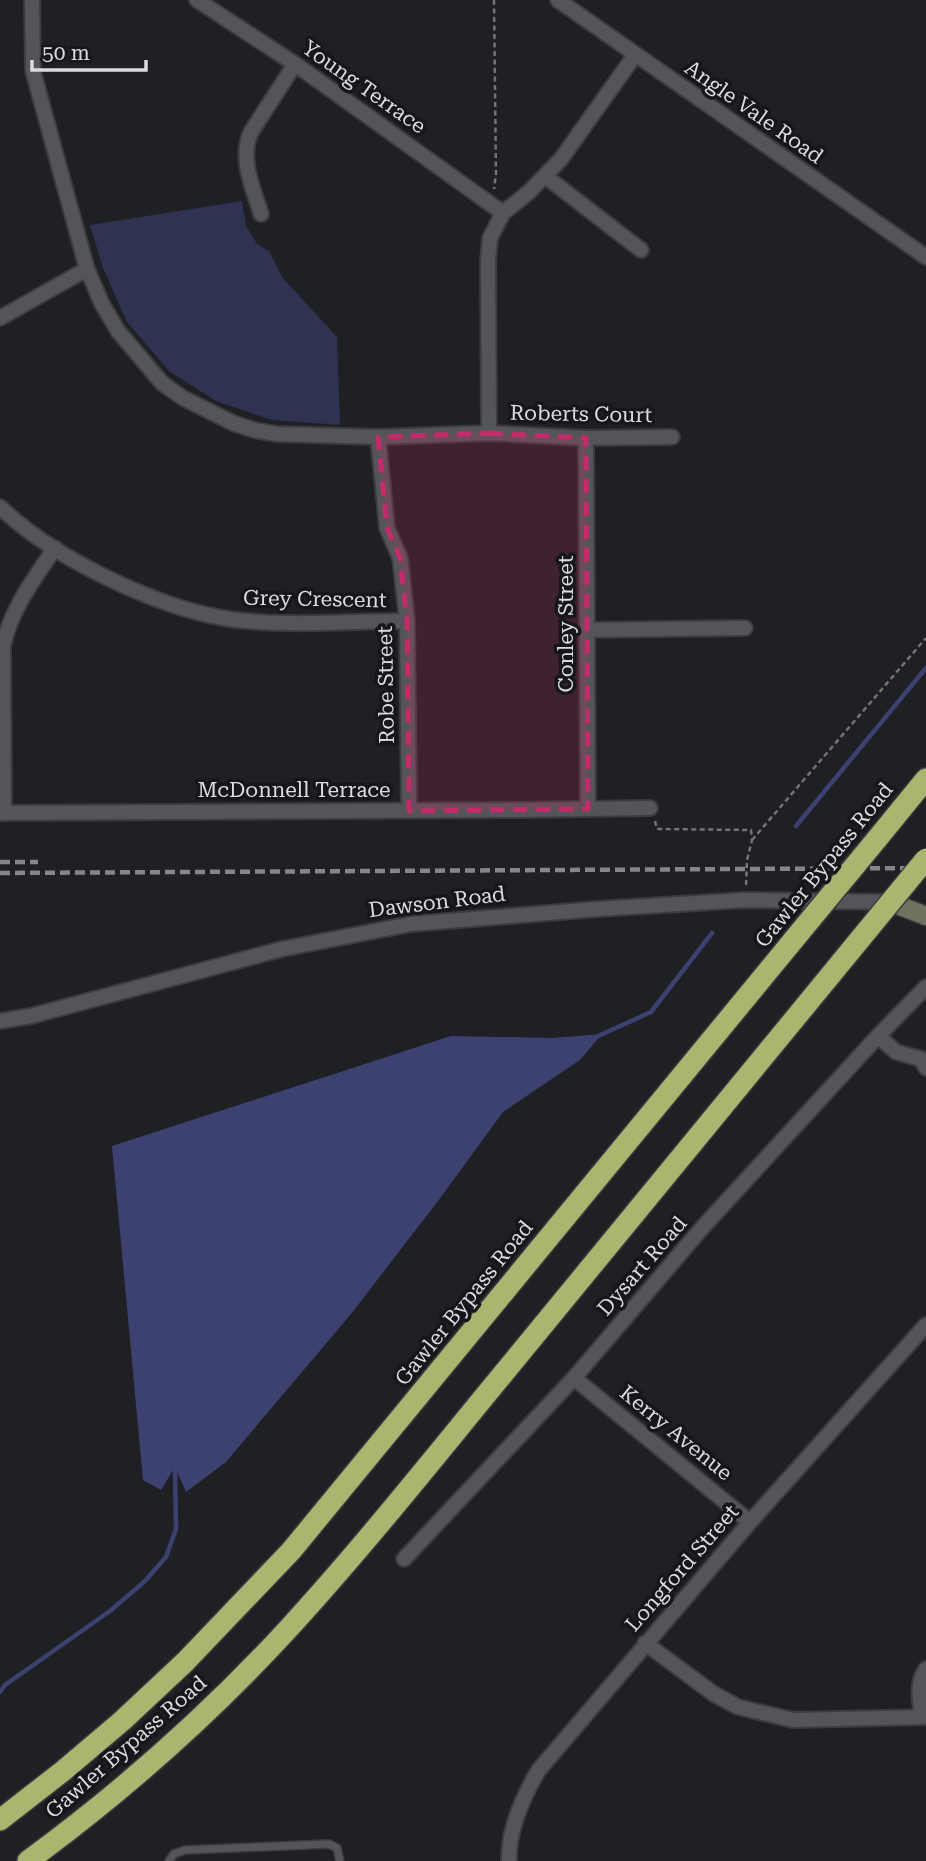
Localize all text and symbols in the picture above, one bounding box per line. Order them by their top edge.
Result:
scale bar [32,28,145,72]
street label: Young Terrace [298,36,430,138]
text: 50 m [42,41,90,65]
street label: Angle Vale Road [680,55,828,169]
street label: Roberts Court [510,401,652,427]
street label: Conley Street [554,555,578,693]
street label: Grey Crescent [243,586,387,612]
street label: Robe Street [373,626,399,744]
street label: Gawler Bypass Road [750,777,898,952]
street label: McDonnell Terrace [197,778,391,802]
street label: Dawson Road [367,882,507,922]
street label: Dysart Road [592,1211,692,1320]
street label: Gawler Bypass Road [390,1215,538,1390]
street label: Kerry Avenue [615,1381,737,1485]
street label: Longford Street [620,1500,744,1636]
street label: Gawler Bypass Road [41,1670,212,1823]

